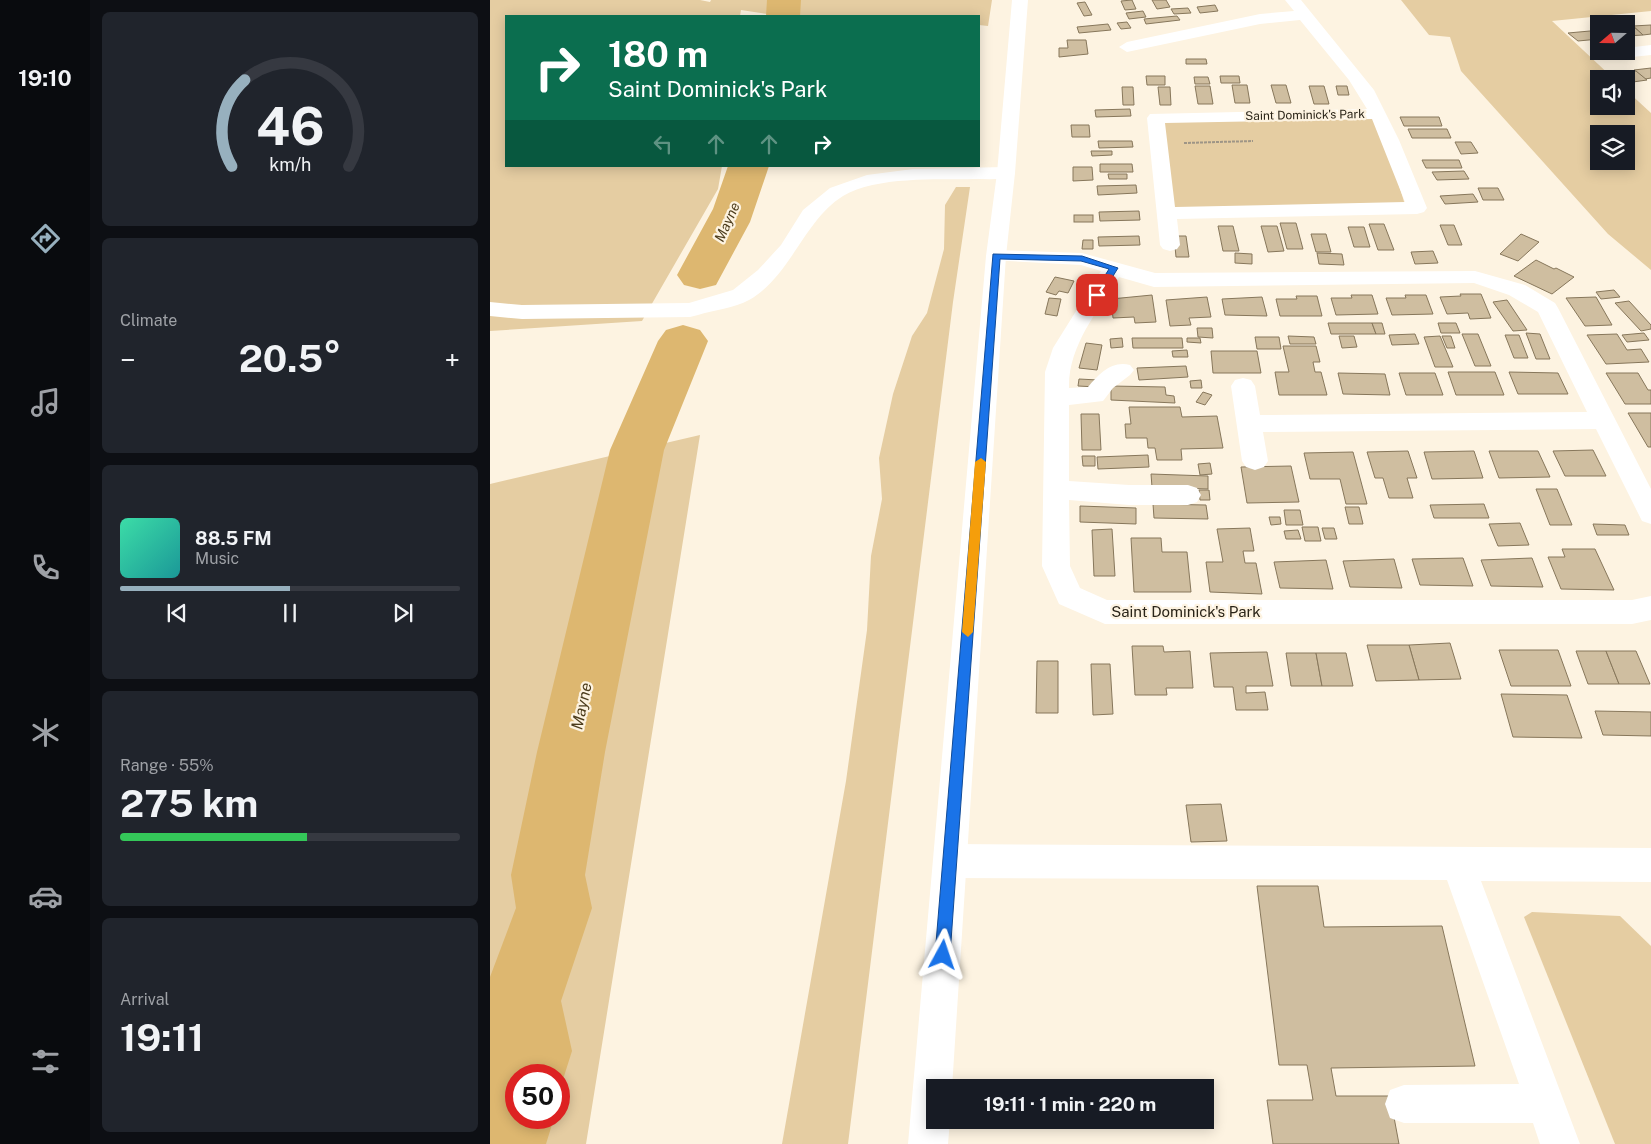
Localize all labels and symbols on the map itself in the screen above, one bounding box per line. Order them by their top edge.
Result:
north arrow [1590,15,1635,60]
street label: Saint Dominick's Park [1245,107,1365,123]
water label: Mayne [711,199,743,244]
pin [1076,274,1118,316]
street label: Saint Dominick's Park [1111,603,1261,620]
water label: Mayne [567,681,596,731]
position arrow [916,928,968,980]
speed limit sign: 50 [505,1064,570,1129]

